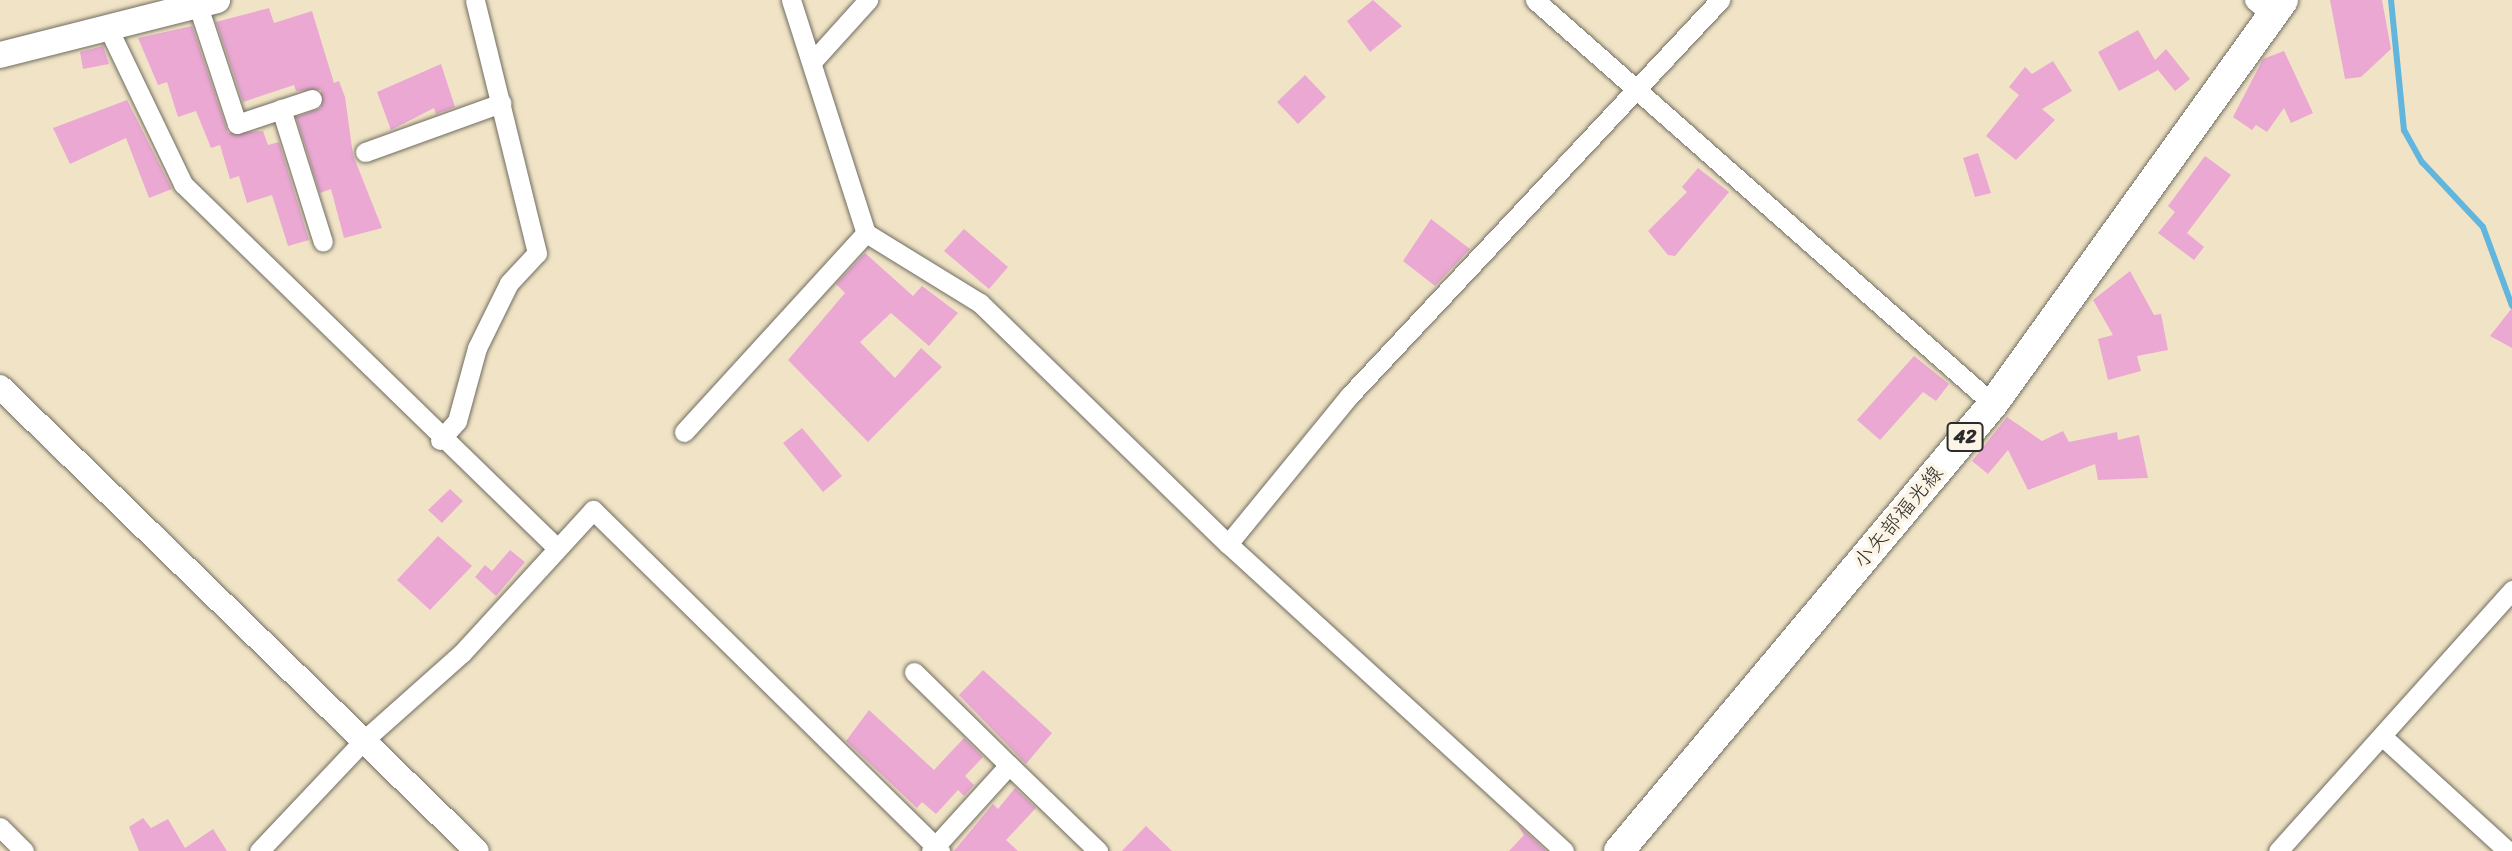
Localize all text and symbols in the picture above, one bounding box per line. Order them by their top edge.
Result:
road number: 42 [1946,422,1984,452]
street label: 小矢部福光線 [1848,461,1948,573]

